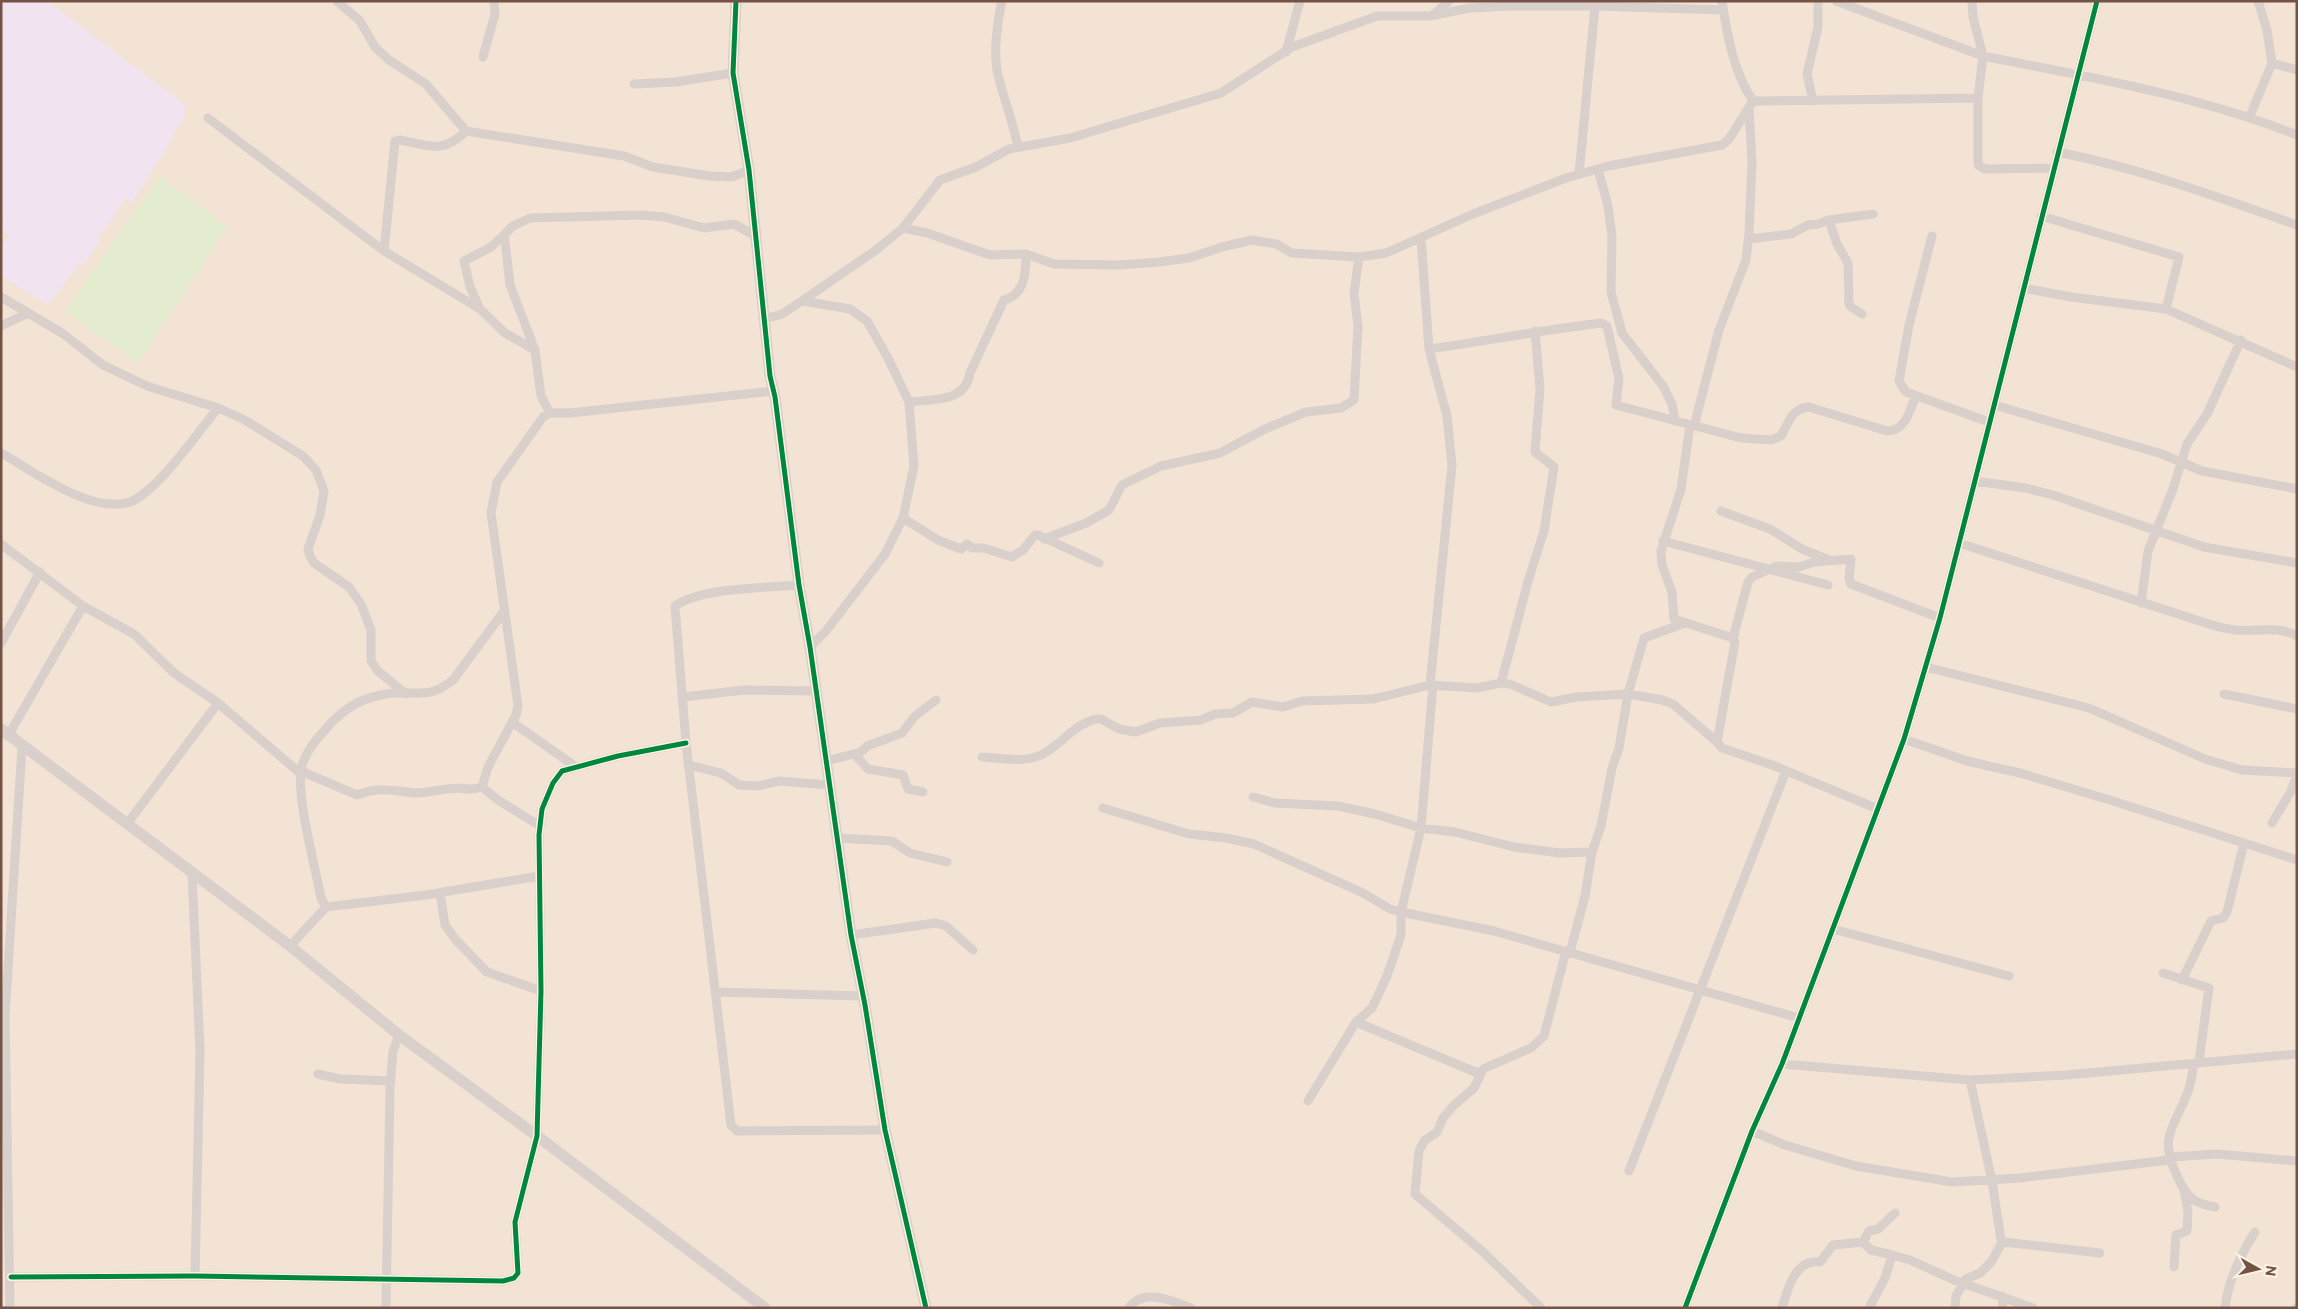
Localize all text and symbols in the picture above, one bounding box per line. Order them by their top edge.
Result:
north arrow [2233,1244,2283,1294]
text: N [2262,1264,2281,1277]

